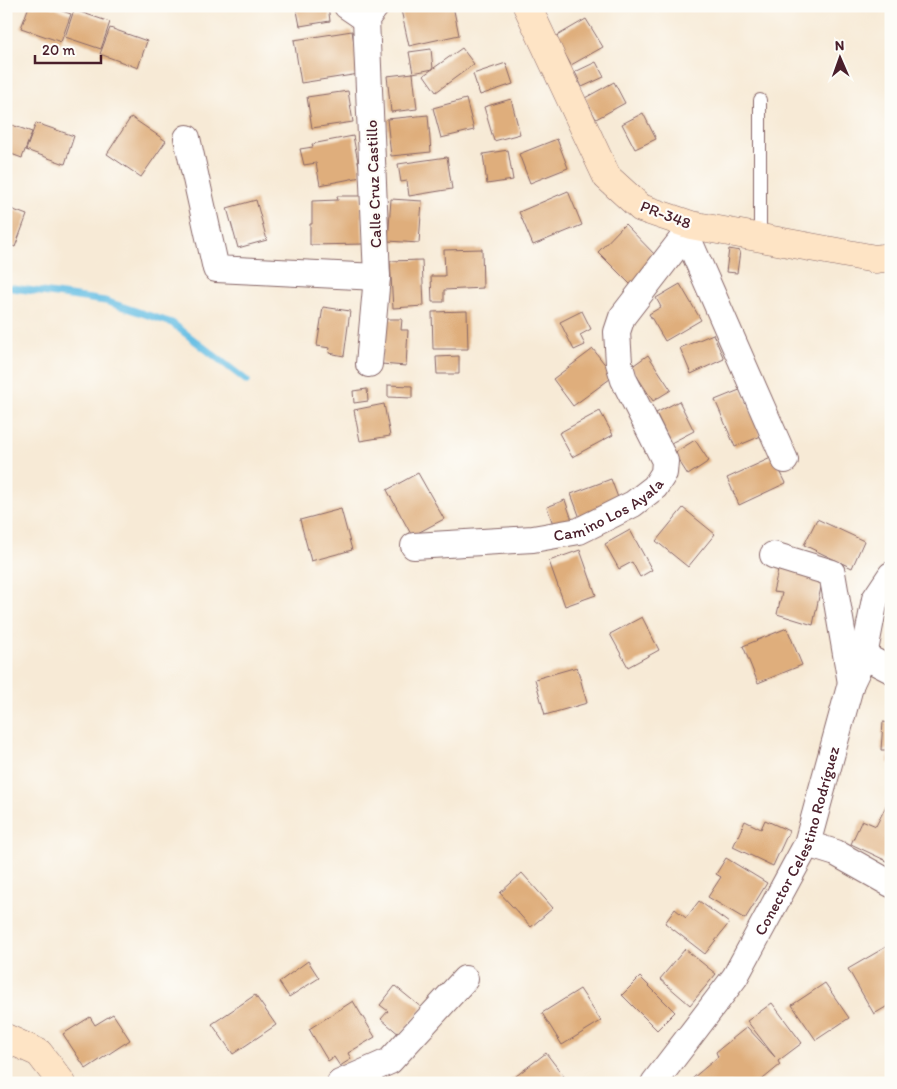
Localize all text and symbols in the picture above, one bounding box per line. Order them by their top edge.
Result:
scale bar [35,32,101,64]
north arrow [814,32,864,82]
text: N [835,37,845,54]
text: 20 m [42,41,76,59]
street label: Calle Cruz Castillo [362,119,385,249]
street label: PR-348 [638,196,694,233]
street label: Camino Los Ayala [552,475,668,545]
street label: Conector Celestino Rodríguez [750,744,843,939]

